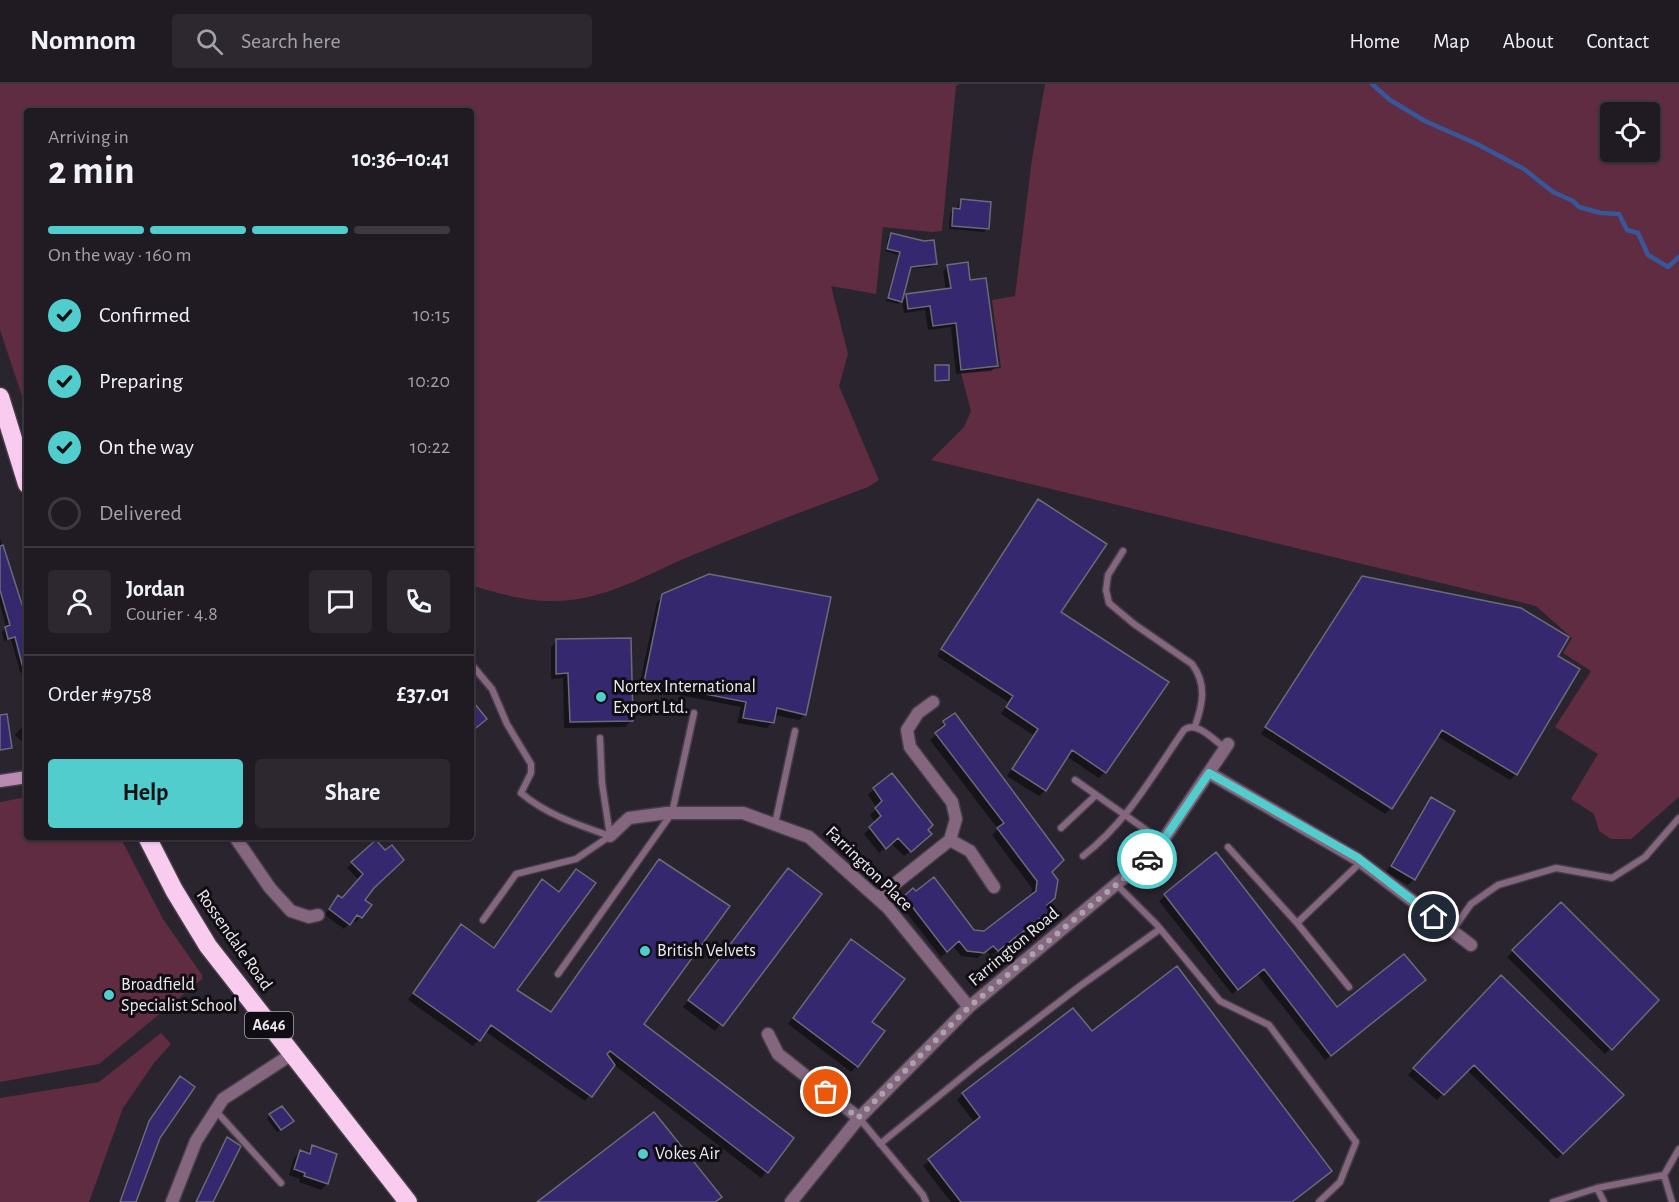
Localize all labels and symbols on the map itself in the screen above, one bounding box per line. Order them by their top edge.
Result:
place label: Nortex International Export Ltd. [613,678,756,717]
marker: Nortex International Export Ltd. [594,690,608,704]
street label: Farrington Place [822,823,916,915]
courier [1117,829,1177,889]
street label: Rossendale Road [193,886,275,994]
pin [1408,891,1459,942]
street label: Farrington Road [965,904,1063,990]
place label: British Velvets [657,942,756,960]
marker: British Velvets [638,944,652,958]
place label: Broadfield Specialist School [121,976,237,1015]
marker: Broadfield Specialist School [102,988,116,1002]
road number: A646 [245,1012,293,1038]
pin [800,1066,851,1117]
place label: Vokes Air [655,1145,720,1163]
marker: Vokes Air [636,1147,650,1161]

